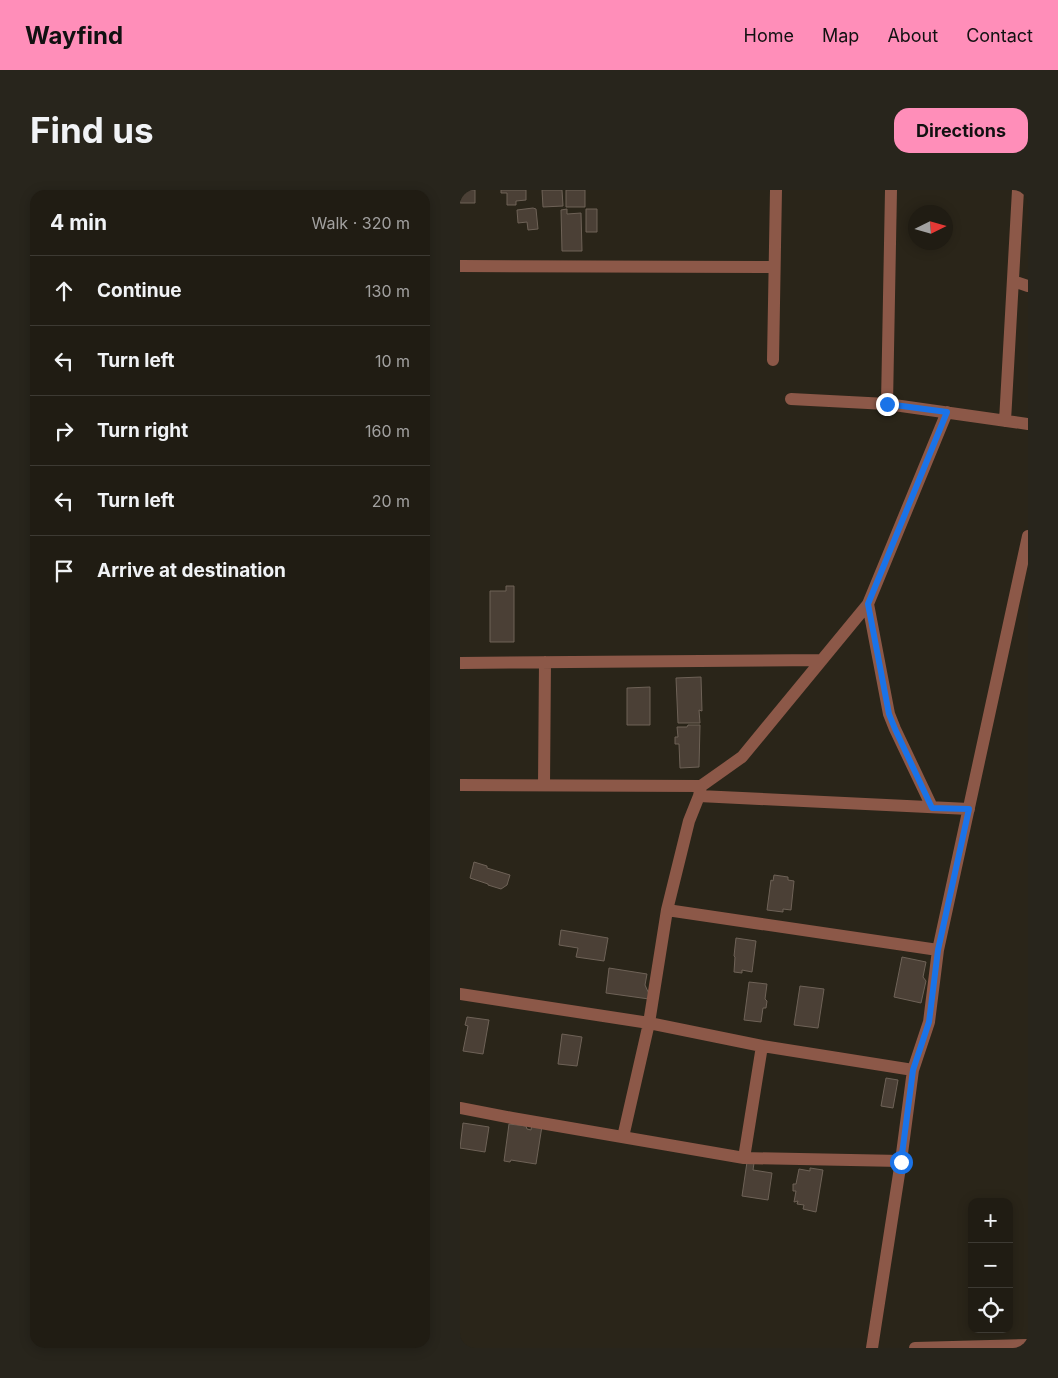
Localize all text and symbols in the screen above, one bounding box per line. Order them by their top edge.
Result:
text: Wayfind [25,21,123,50]
text: Home [744,25,794,46]
text: Map [822,25,859,46]
text: About [887,25,938,46]
text: Contact [966,25,1033,46]
button: Directions [894,108,1028,153]
text: Find us [30,109,154,151]
north arrow [908,205,953,250]
text: 4 min [50,210,107,235]
text: Walk · 320 m [312,213,410,233]
icon: ahead [50,277,78,305]
text: Continue [97,279,182,302]
text: 130 m [365,281,410,301]
icon: left [50,347,78,375]
text: Turn left [97,349,175,372]
text: 10 m [375,351,410,371]
route end [876,393,899,416]
icon: right [50,417,78,445]
text: Turn right [97,419,188,442]
text: 160 m [365,421,410,441]
icon: left [50,487,78,515]
text: Turn left [97,489,175,512]
text: 20 m [372,491,410,511]
icon: arrive [50,557,78,585]
text: Arrive at destination [97,559,286,582]
route start [890,1151,913,1174]
map controls [968,1198,1013,1333]
button: + [968,1198,1013,1243]
button: − [968,1243,1013,1288]
button: locate [968,1288,1013,1333]

